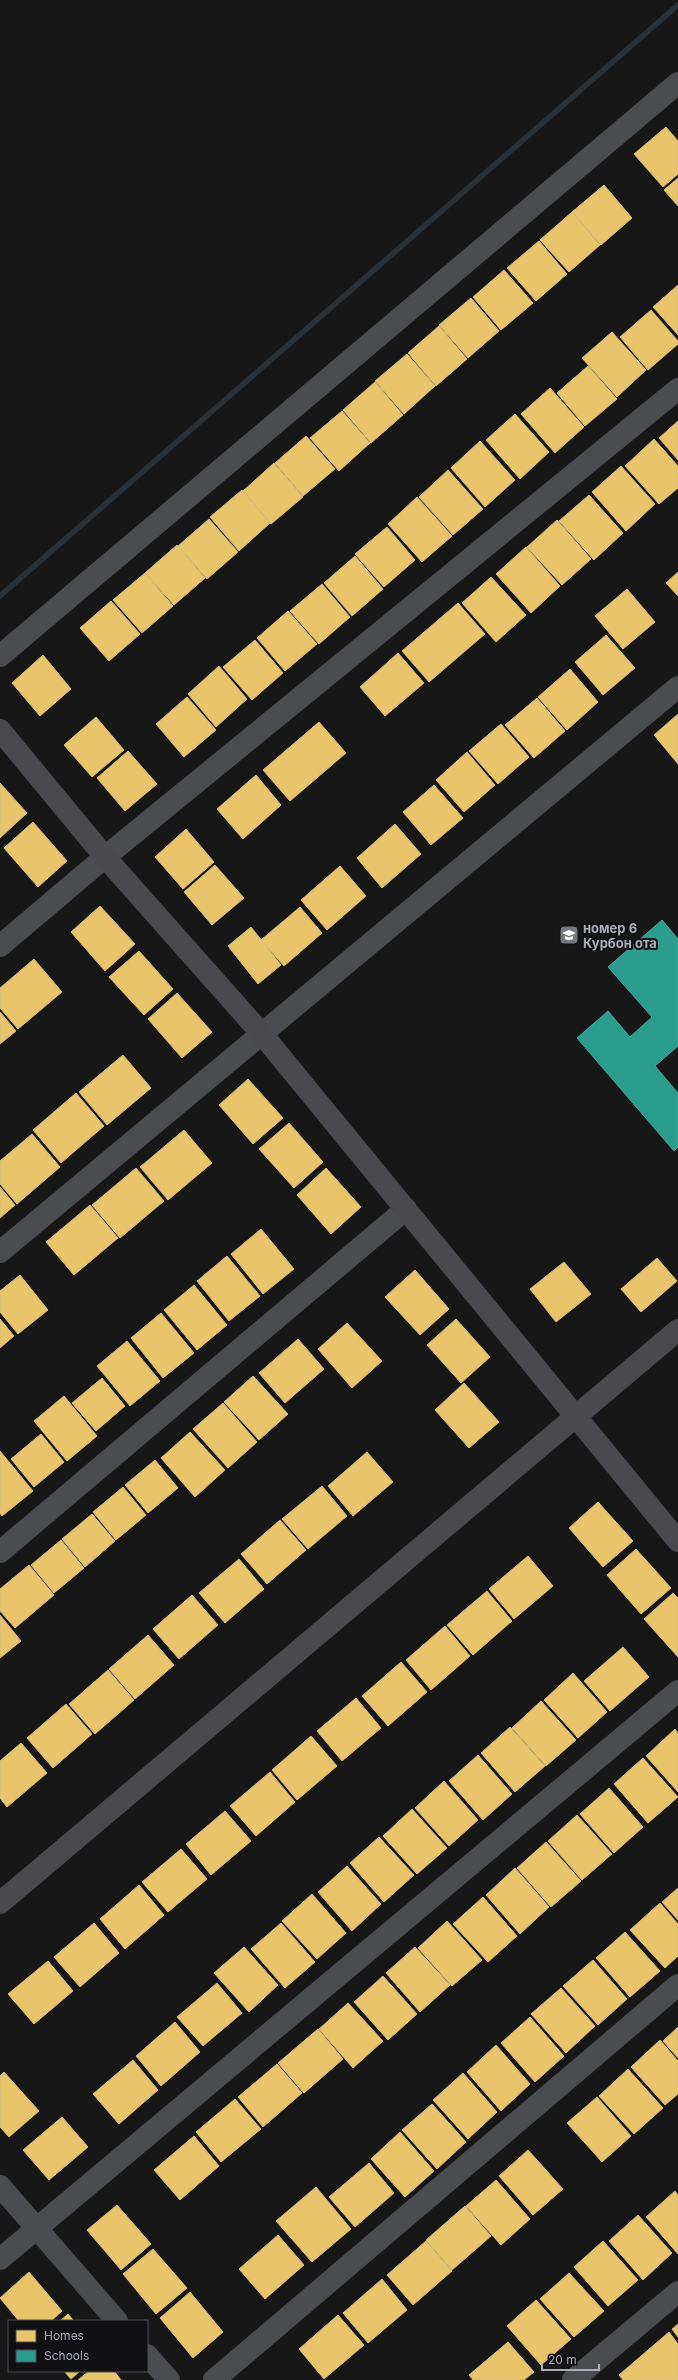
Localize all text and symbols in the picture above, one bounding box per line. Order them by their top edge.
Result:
place label: номер 6 Курбон ота [583,920,657,951]
school or university icon: номер 6 Курбон ота [558,924,580,946]
legend [8,2320,148,2372]
text: Homes [44,2328,84,2343]
scale bar [542,2346,599,2372]
text: Schools [44,2348,89,2363]
text: 20 m [548,2352,577,2367]

